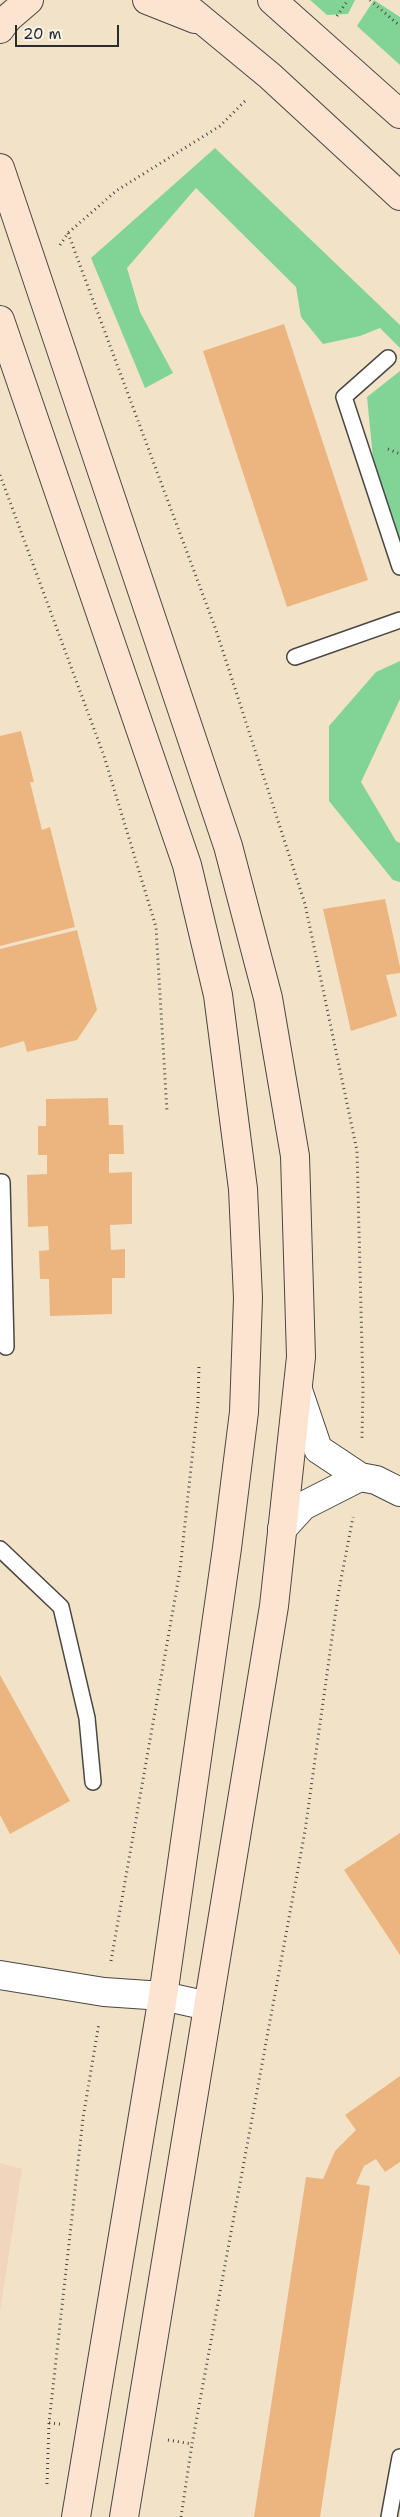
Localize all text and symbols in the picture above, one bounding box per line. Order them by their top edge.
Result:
scale bar [18,15,121,47]
text: 20 m [23,24,62,44]

